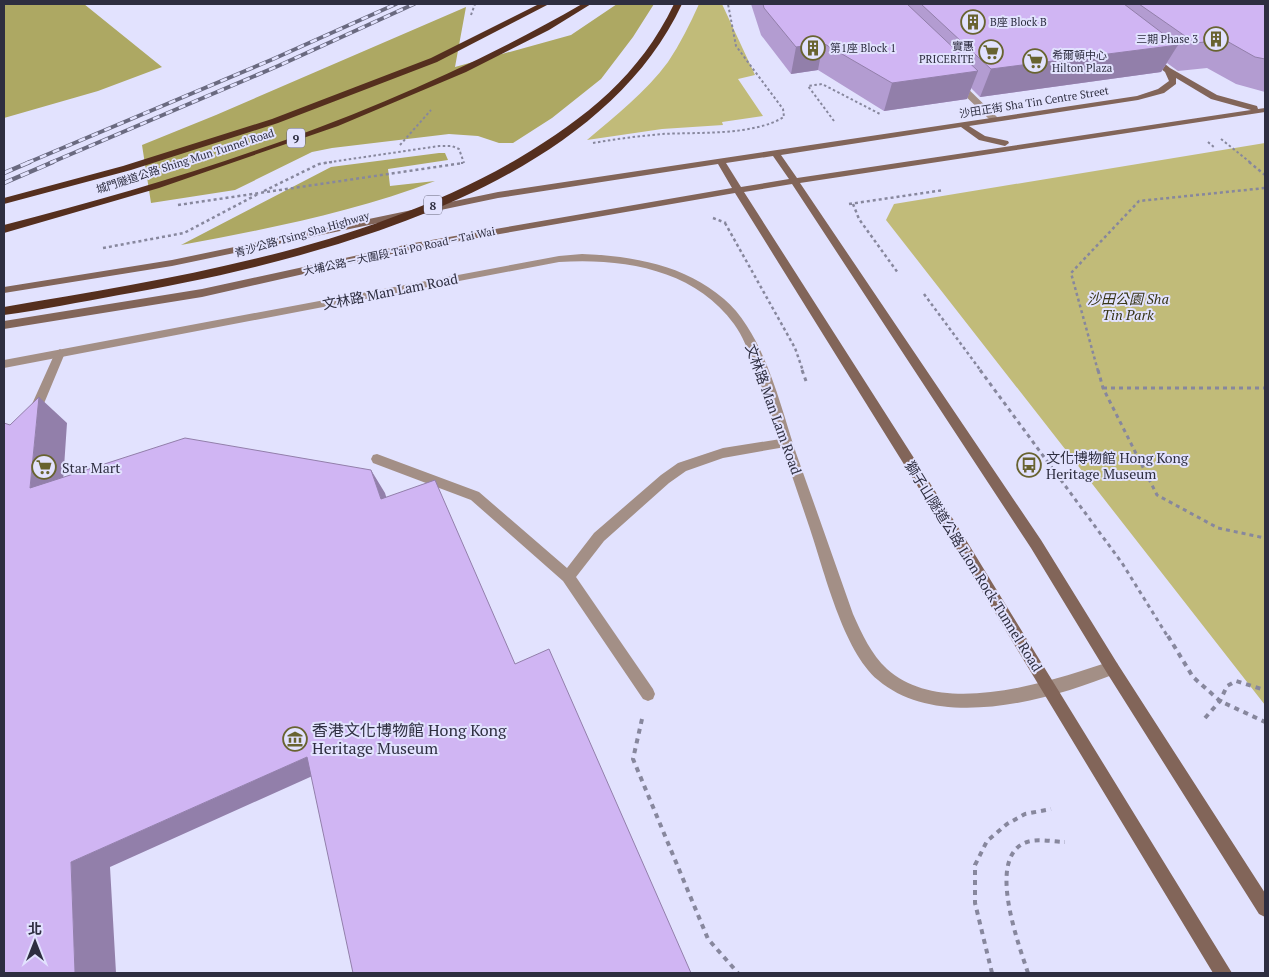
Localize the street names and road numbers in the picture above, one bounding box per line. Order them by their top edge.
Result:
street label: 沙田正街 Sha Tin Centre Street [958,83,1110,121]
street label: 城門隧道公路 Shing Mun Tunnel Road [94,126,276,196]
road number: 9 [287,128,305,148]
road number: 8 [424,196,442,214]
street label: 青沙公路 Tsing Sha Highway [233,208,371,260]
street label: 大埔公路－大圍段 Tai Po Road – Tai Wai [302,224,496,278]
street label: 文林路 Man Lam Road [321,268,460,313]
street label: 文林路 Man Lam Road [742,341,807,477]
street label: 獅子山隧道公路 Lion Rock Tunnel Road [901,457,1047,675]

